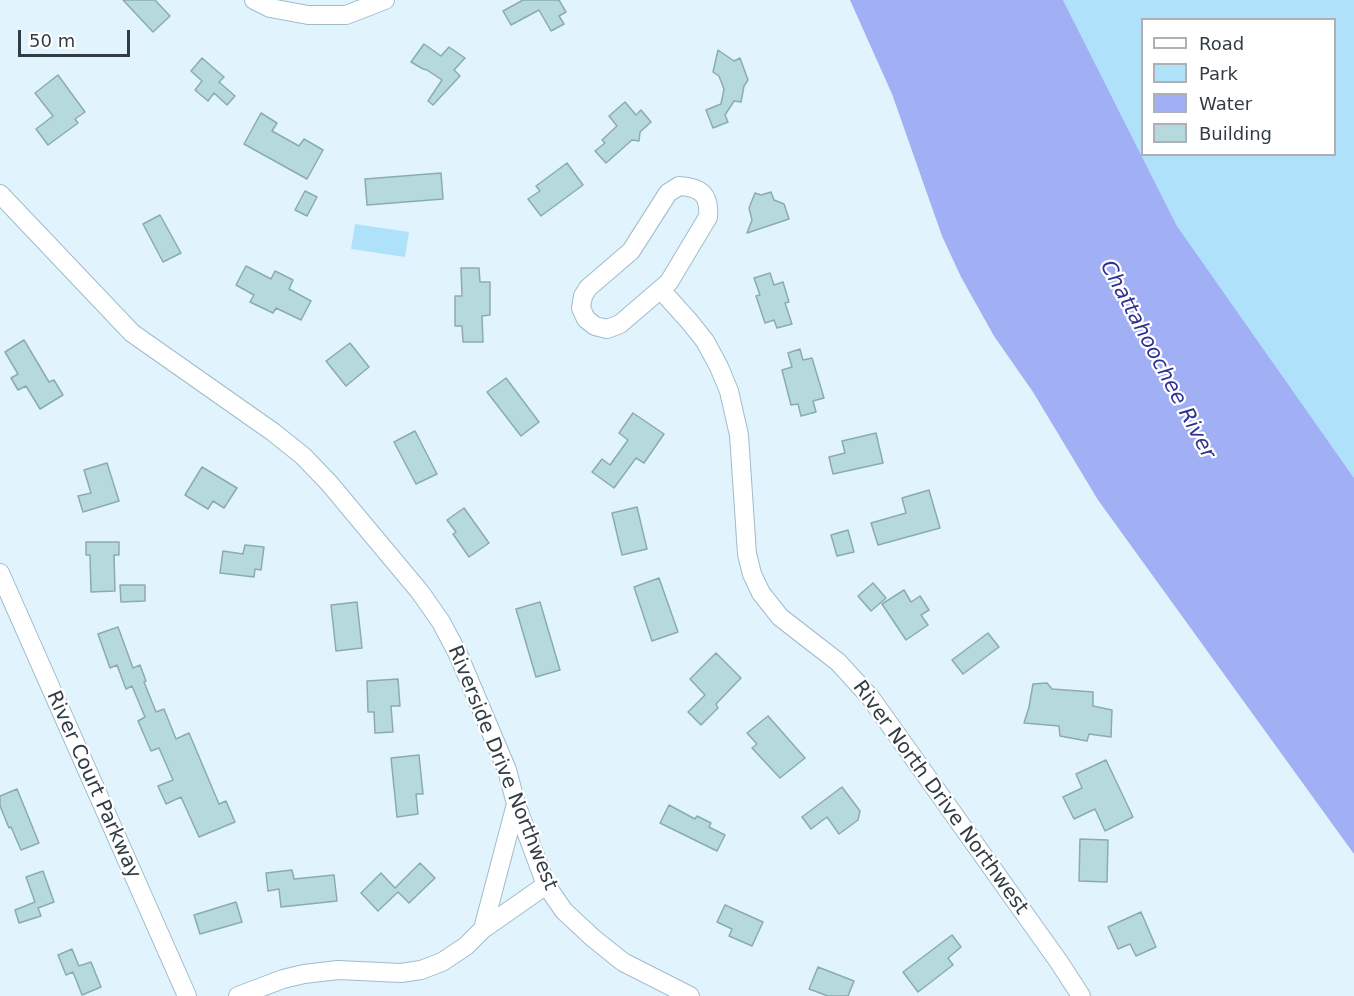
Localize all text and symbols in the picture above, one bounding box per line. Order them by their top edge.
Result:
scale bar [21,18,134,56]
legend [1141,18,1336,156]
text: 50 m [29,30,75,51]
text: Road [1199,33,1244,54]
text: Park [1199,63,1238,84]
text: Water [1199,93,1252,114]
text: Building [1199,123,1272,144]
water label: Chattahoochee River [1094,257,1220,463]
street label: Riverside Drive Northwest [442,642,562,894]
street label: River North Drive Northwest [847,676,1033,920]
street label: River Court Parkway [41,687,145,883]

